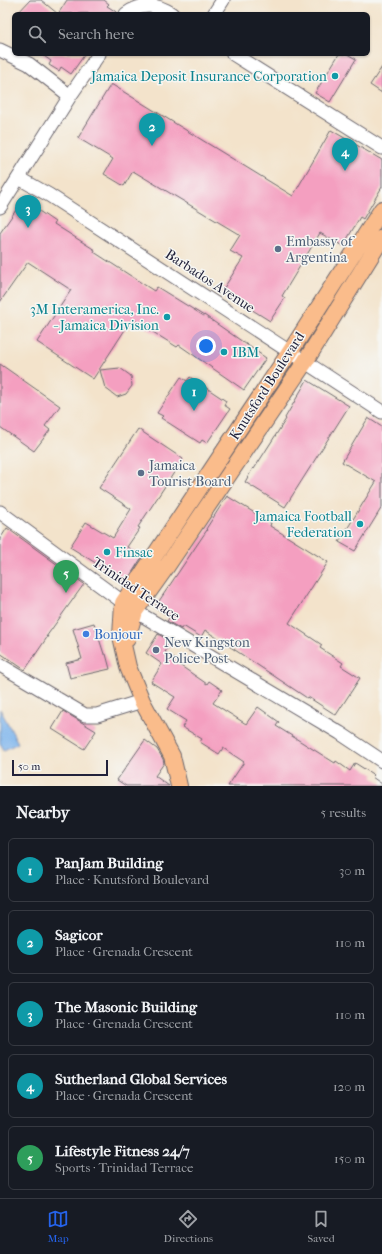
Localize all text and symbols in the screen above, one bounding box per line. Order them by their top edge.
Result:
search box [12,12,370,56]
icon: search [26,23,48,45]
text: Search here [58,25,134,43]
place label: Jamaica Deposit Insurance Corporation [90,68,327,85]
marker: Jamaica Deposit Insurance Corporation [330,71,340,81]
pin: 2 [139,113,165,146]
pin: 4 [332,138,358,171]
pin: 3 [15,195,41,228]
place label: Embassy of Argentina [285,233,356,266]
marker: Embassy of Argentina [273,244,283,254]
street label: Barbados Avenue [162,246,258,316]
place label: 3M Interamerica, Inc. - Jamaica Division [30,301,159,334]
marker: 3M Interamerica, Inc. - Jamaica Division [162,312,172,322]
street label: Knutsford Boulevard [226,329,308,443]
your location [196,336,216,356]
place label: IBM [232,344,260,361]
marker: IBM [219,347,229,357]
pin: 1 [181,378,207,411]
place label: Jamaica Tourist Board [148,457,232,490]
marker: Jamaica Tourist Board [136,468,146,478]
place label: Jamaica Football Federation [254,508,352,541]
marker: Jamaica Football Federation [355,519,365,529]
place label: Finsac [115,544,153,561]
marker: Finsac [102,547,112,557]
street label: Trinidad Terrace [89,553,183,625]
pin: 5 [53,560,79,593]
place label: Bonjour [94,626,143,643]
marker: Bonjour [81,629,91,639]
place label: New Kingston Police Post [164,634,250,667]
marker: New Kingston Police Post [151,645,161,655]
scale bar [12,758,108,777]
text: 50 m [18,760,40,773]
text: Nearby [16,802,70,822]
text: 5 results [321,805,366,820]
text: PanJam Building [55,854,163,872]
text: 1 [28,863,32,878]
text: 30 m [339,863,365,878]
text: Place · Knutsford Boulevard [55,872,209,887]
text: Sagicor [55,926,103,944]
text: 2 [27,935,33,950]
text: 110 m [335,935,365,950]
text: Place · Grenada Crescent [55,944,193,959]
text: The Masonic Building [55,998,197,1016]
text: 3 [27,1007,33,1022]
text: 110 m [335,1007,365,1022]
text: Place · Grenada Crescent [55,1016,193,1031]
text: Sutherland Global Services [55,1070,227,1088]
text: 4 [26,1079,34,1094]
text: 120 m [333,1079,365,1094]
text: Place · Grenada Crescent [55,1088,193,1103]
text: Lifestyle Fitness 24/7 [55,1142,190,1160]
text: 5 [27,1151,33,1166]
text: 150 m [334,1151,365,1166]
text: Sports · Trinidad Terrace [55,1160,193,1175]
tab: Map [47,1208,69,1245]
tab: Directions [164,1208,213,1245]
tab: Saved [307,1208,335,1245]

